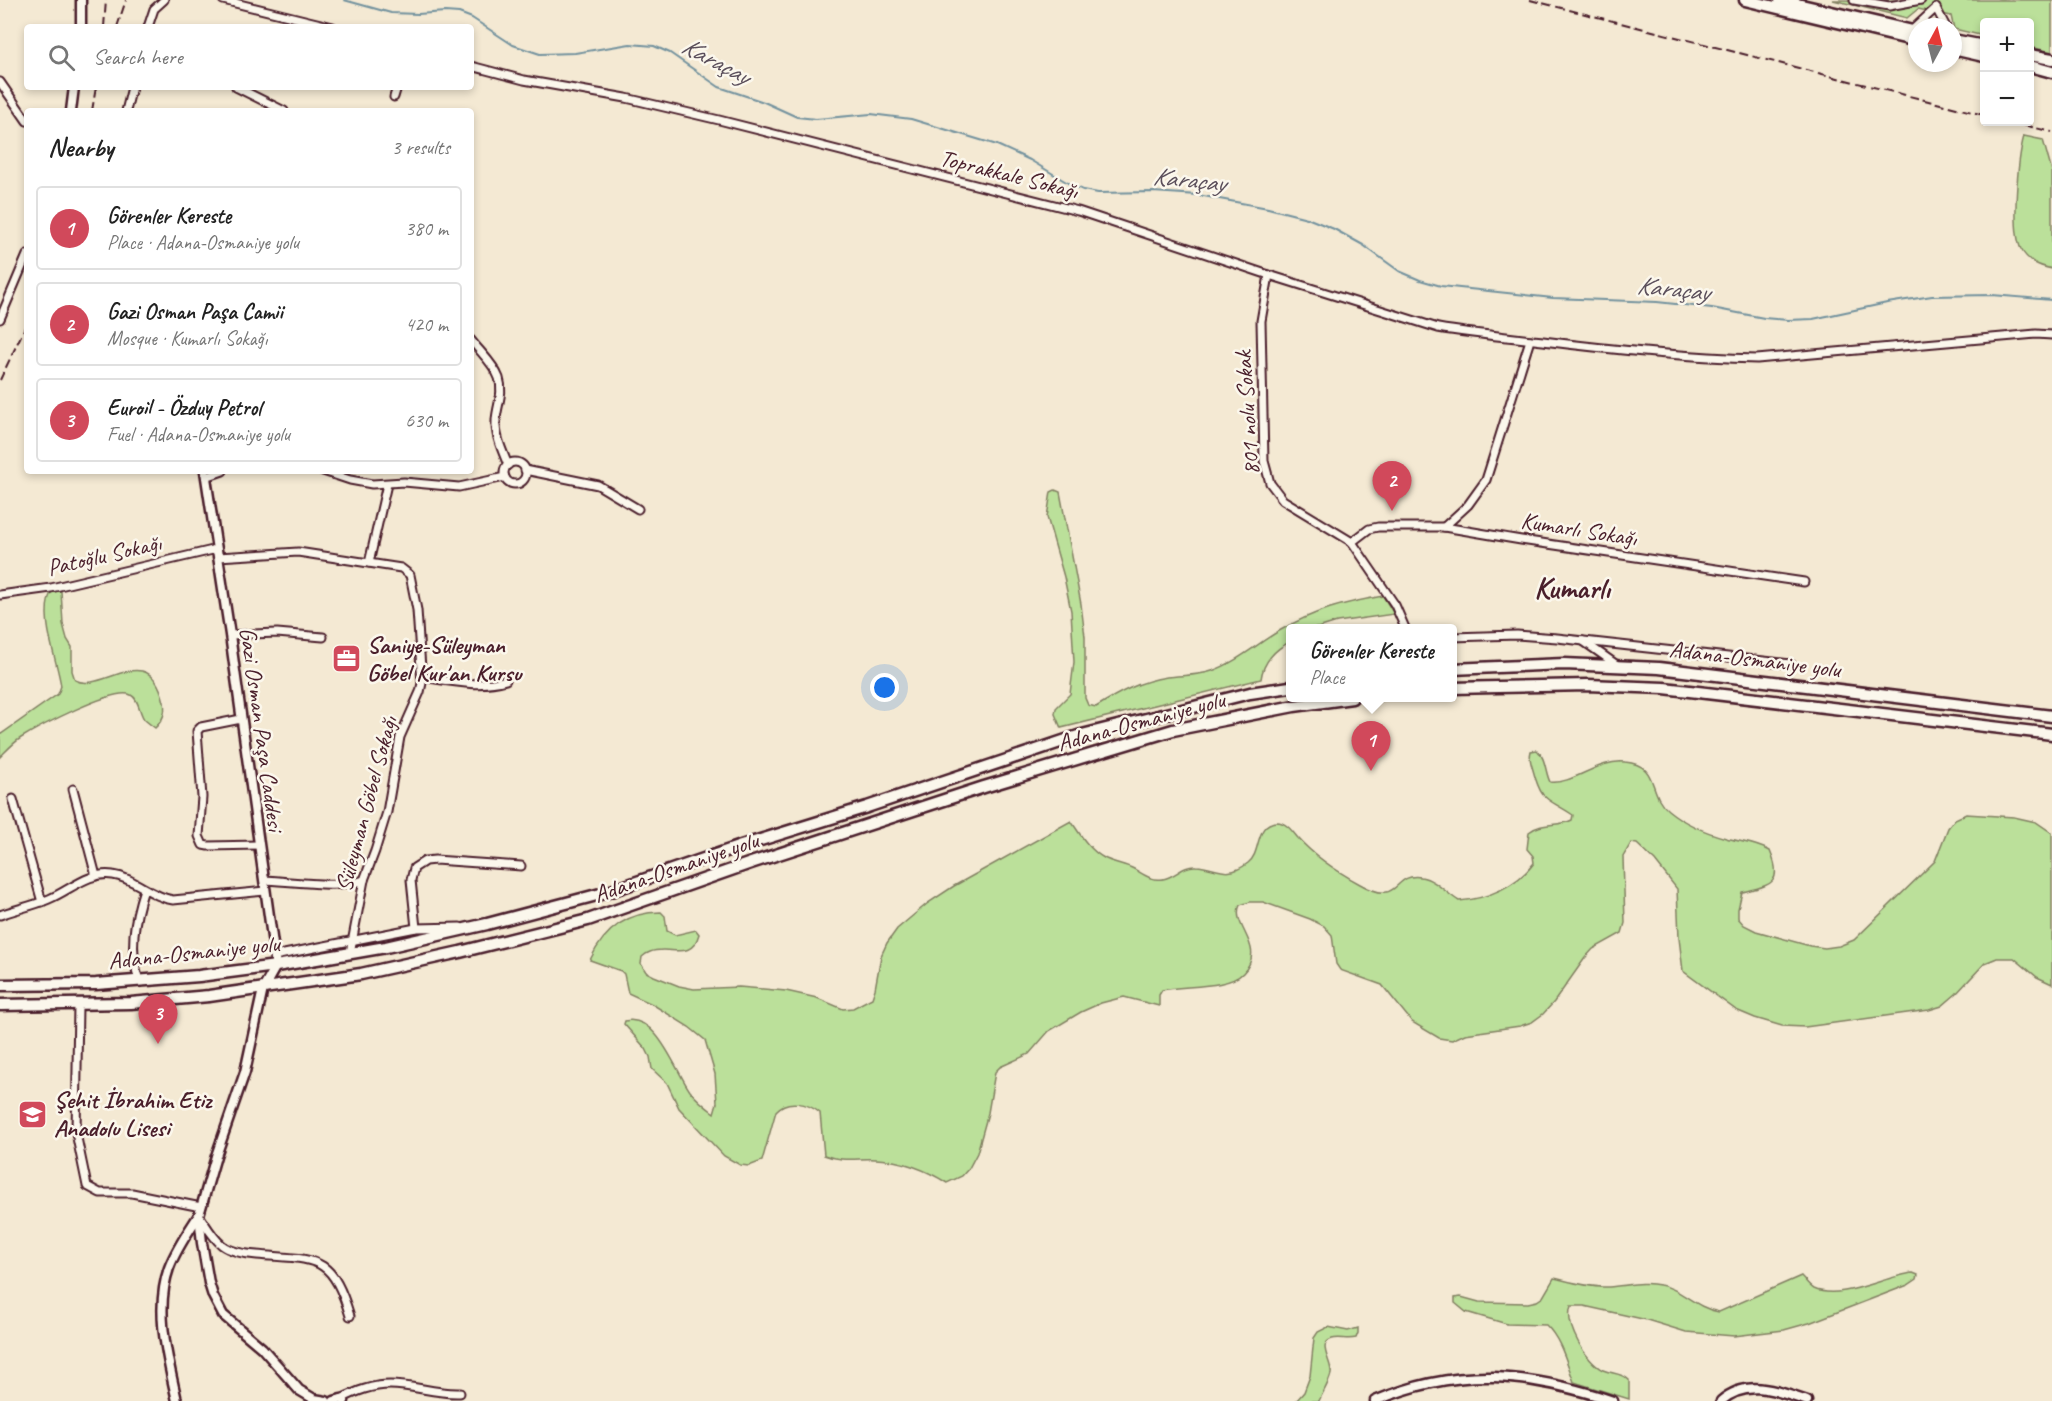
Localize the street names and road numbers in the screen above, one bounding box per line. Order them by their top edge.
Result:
street label: Toprakkale Sokağı [937,142,1083,206]
street label: 801 nolu Sokak [1228,348,1266,476]
street label: Kumarlı Sokağı [1519,505,1640,553]
street label: Patoğlu Sokağı [44,527,165,583]
street label: Gazi Osman Paşa Caddesi [233,625,291,835]
street label: Adana-Osmaniye yolu [1668,634,1844,685]
street label: Adana-Osmaniye yolu [1054,684,1230,758]
street label: Süleyman Göbel Sokağı [328,712,404,895]
street label: Adana-Osmaniye yolu [590,824,764,909]
street label: Adana-Osmaniye yolu [107,928,283,976]

